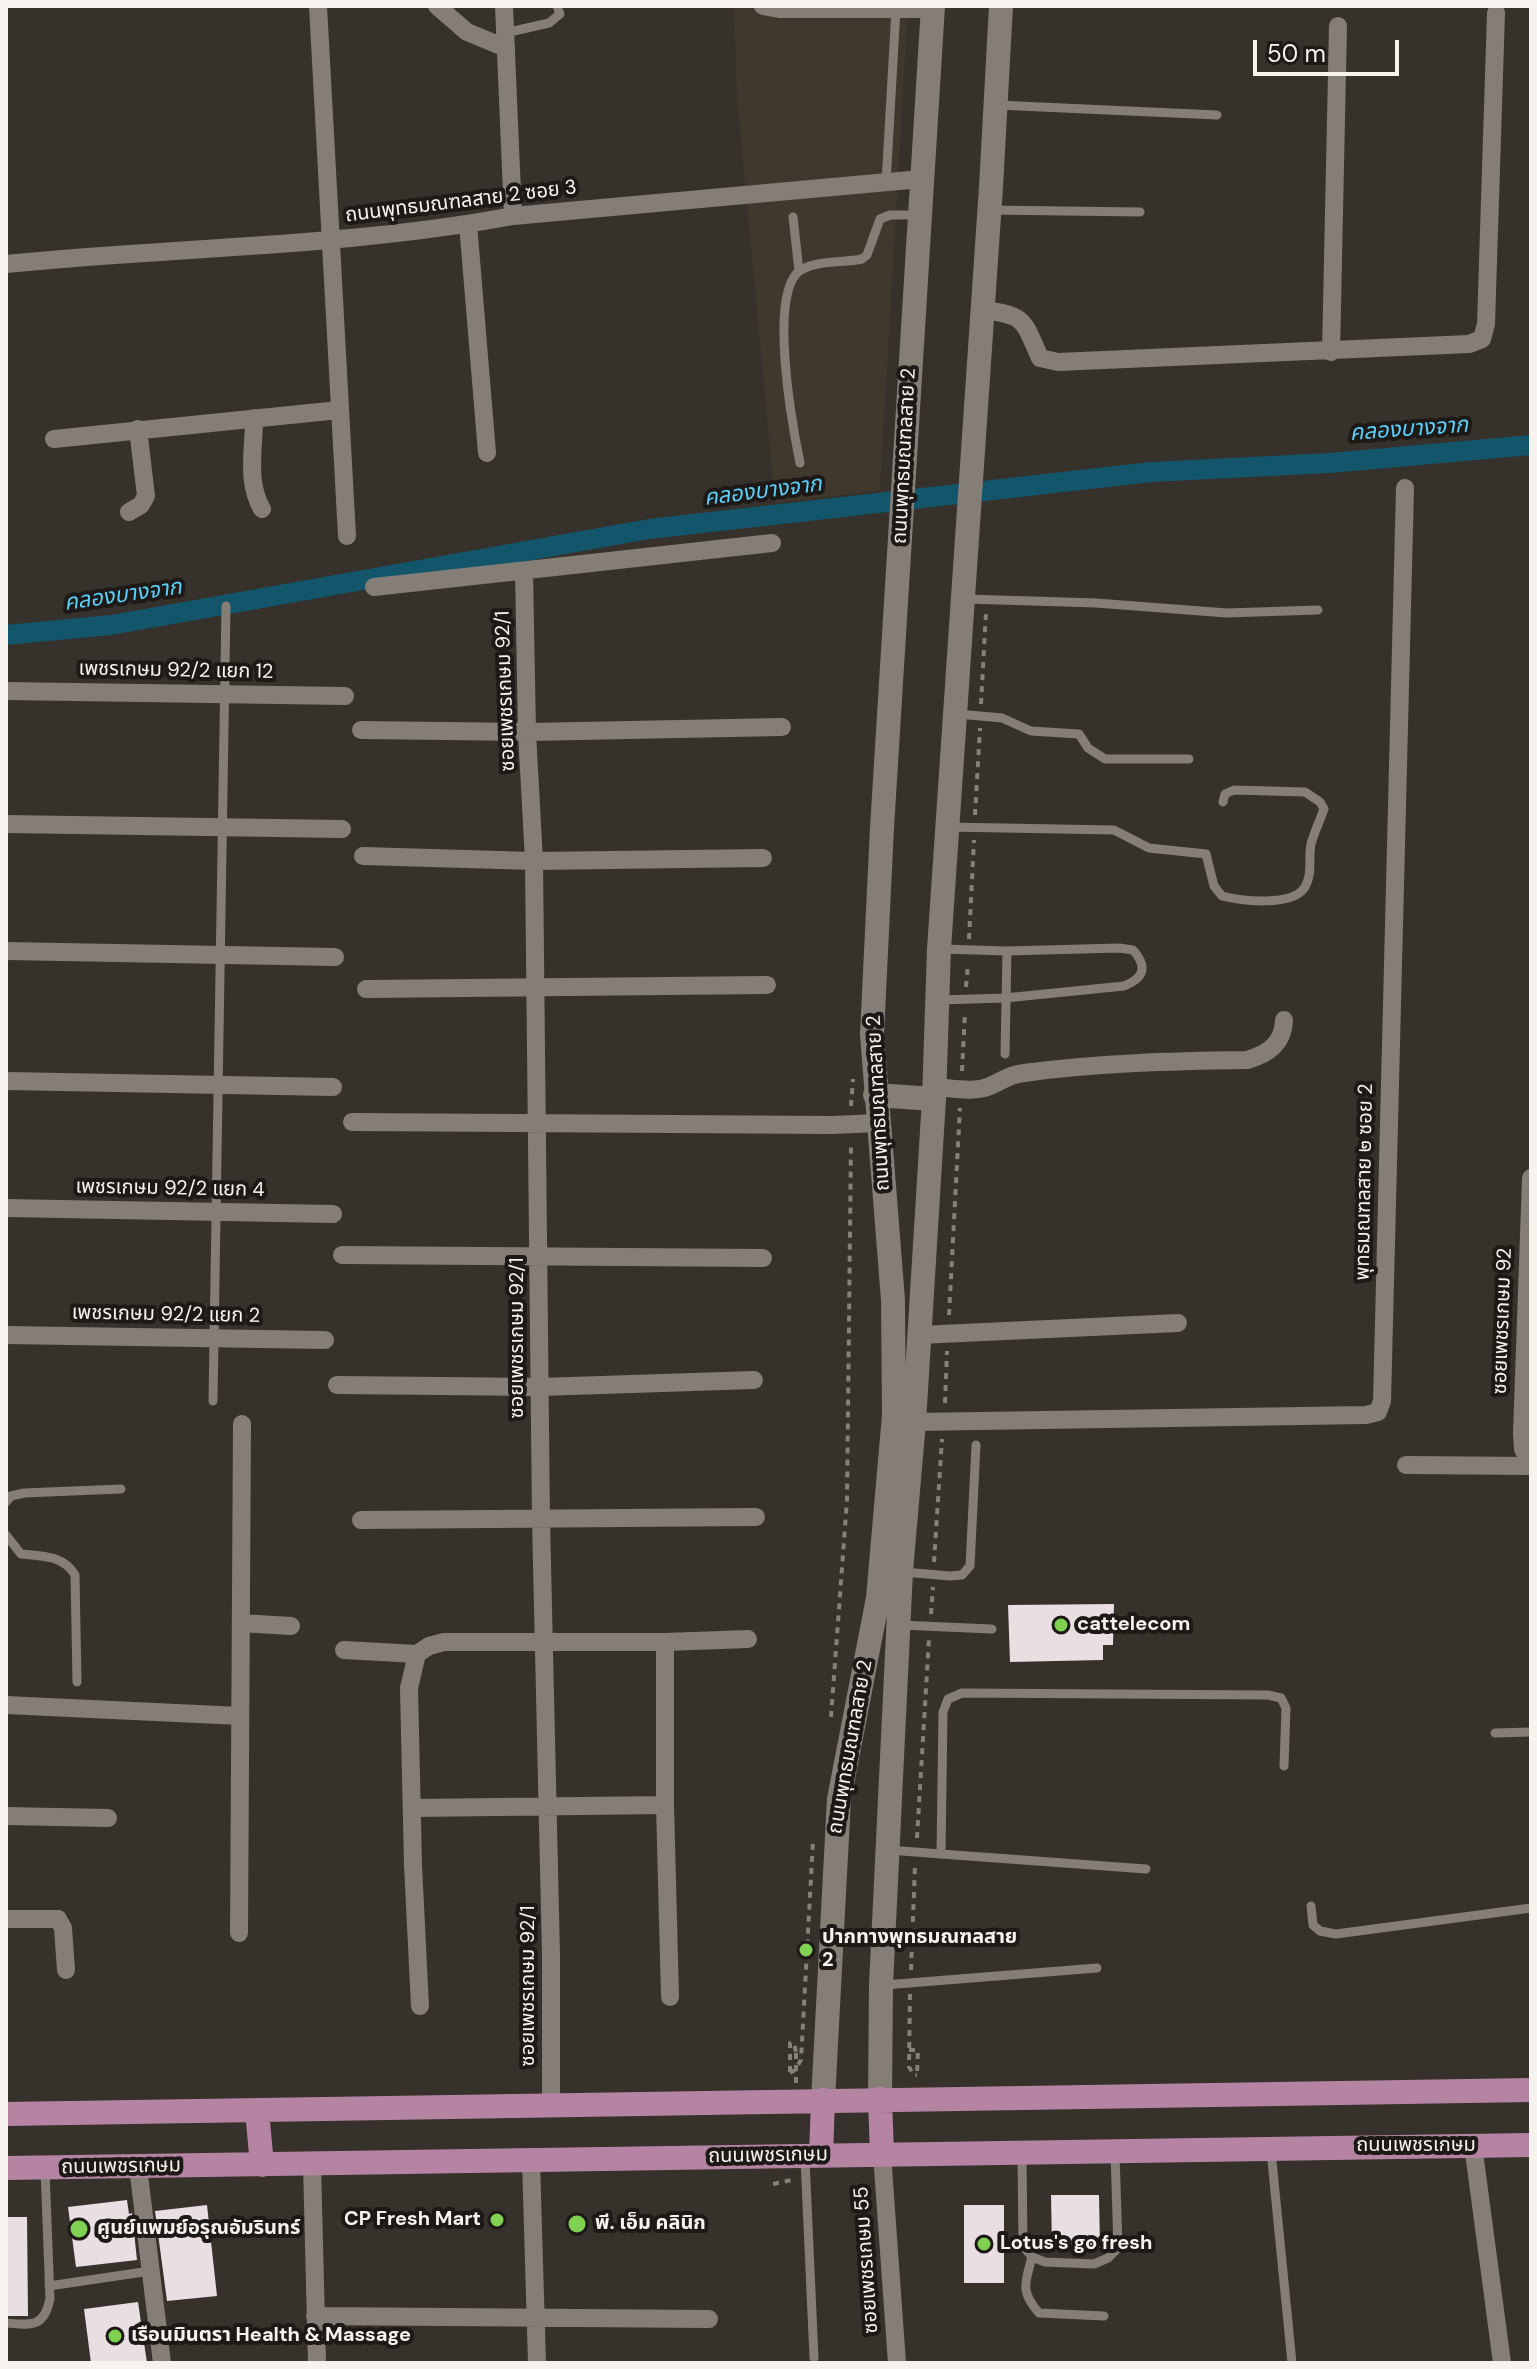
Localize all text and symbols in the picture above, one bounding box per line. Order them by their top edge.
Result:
scale bar [1257,24,1403,74]
text: 50 m [1267,38,1326,69]
street label: ถนนพุทธมณฑลสาย 2 ซอย 3 [344,176,578,228]
street label: ถนนพุทธมณฑลสาย 2 [888,367,922,545]
water label: คลองบางจาก [1349,413,1469,447]
water label: คลองบางจาก [703,472,823,512]
water label: คลองบางจาก [63,575,183,617]
street label: ซอยเพชรเกษม 92/1 [491,610,521,772]
street label: เพชรเกษม 92/2 แยก 12 [78,657,274,685]
street label: ถนนพุทธมณฑลสาย 2 [862,1014,896,1192]
street label: พุทธมณฑลสาย ๒ ซอย 2 [1351,1083,1379,1281]
street label: เพชรเกษม 92/2 แยก 4 [75,1175,265,1203]
street label: ซอยเพชรเกษม 92 [1488,1247,1518,1395]
street label: ซอยเพชรเกษม 92/1 [506,1258,530,1418]
street label: เพชรเกษม 92/2 แยก 2 [72,1301,260,1329]
place label: cattelecom [1077,1613,1190,1637]
marker: cattelecom [1052,1616,1070,1634]
street label: ถนนพุทธมณฑลสาย 2 [824,1658,878,1836]
street label: ซอยเพชรเกษม 92/1 [517,1906,541,2066]
place label: ปากทางพุทธมณฑลสาย 2 [822,1926,1017,1973]
marker: ปากทางพุทธมณฑลสาย 2 [797,1941,815,1959]
street label: ถนนเพชรเกษม [1356,2134,1476,2158]
street label: ถนนเพชรเกษม [708,2143,828,2169]
street label: ถนนเพชรเกษม [61,2154,181,2180]
street label: ซอยเพชรเกษม 55 [850,2186,884,2334]
place label: CP Fresh Mart [344,2208,481,2232]
marker: CP Fresh Mart [488,2211,506,2229]
place label: พี. เอ็ม คลินิก [595,2212,706,2236]
marker: พี. เอ็ม คลินิก [566,2213,588,2235]
place label: ศูนย์แพมย์อรุณอัมรินทร์ [97,2217,300,2241]
marker: ศูนย์แพมย์อรุณอัมรินทร์ [68,2218,90,2240]
place label: Lotus's go fresh [1000,2232,1152,2256]
marker: Lotus's go fresh [975,2235,993,2253]
place label: เรือนมินตรา Health & Massage [131,2324,411,2348]
marker: เรือนมินตรา Health & Massage [106,2327,124,2345]

